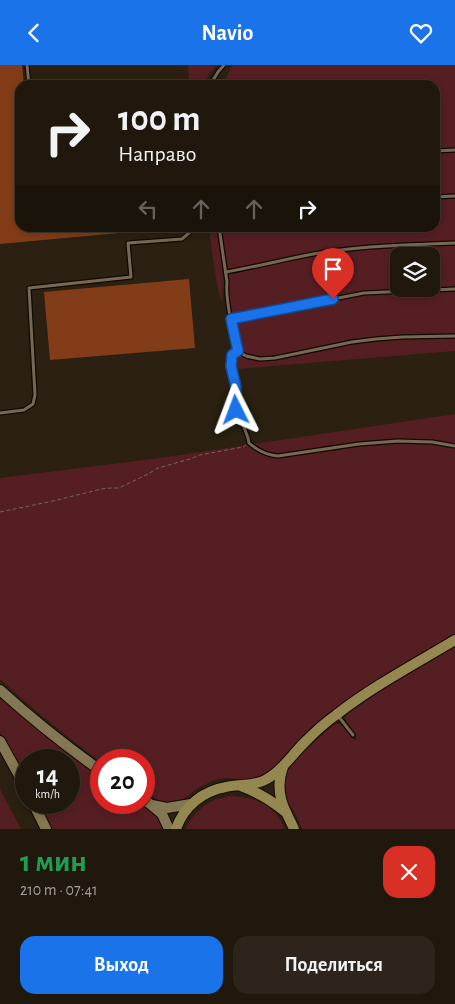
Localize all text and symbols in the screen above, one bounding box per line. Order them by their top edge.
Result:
icon: back [20,19,48,47]
icon: heart [407,19,435,47]
text: Navio [202,22,253,44]
icon: right [35,100,100,165]
text: 100 m [118,102,201,137]
text: Направо [118,143,196,165]
icon: left [134,195,162,223]
icon: ahead [187,195,215,223]
icon: ahead [240,195,268,223]
icon: right [293,195,321,223]
map controls [390,247,440,297]
button: layers [390,247,440,297]
pin [312,248,354,299]
icon: arrive [319,255,347,283]
position arrow [209,383,261,435]
speed limit sign: 20 [90,749,155,814]
text: 14 [37,763,58,788]
text: km/h [35,788,60,800]
button: close [383,846,435,898]
text: 1 мин [20,847,87,877]
text: 210 m · 07:41 [20,882,98,898]
button: Выход [20,936,223,994]
button: Поделиться [233,936,435,994]

